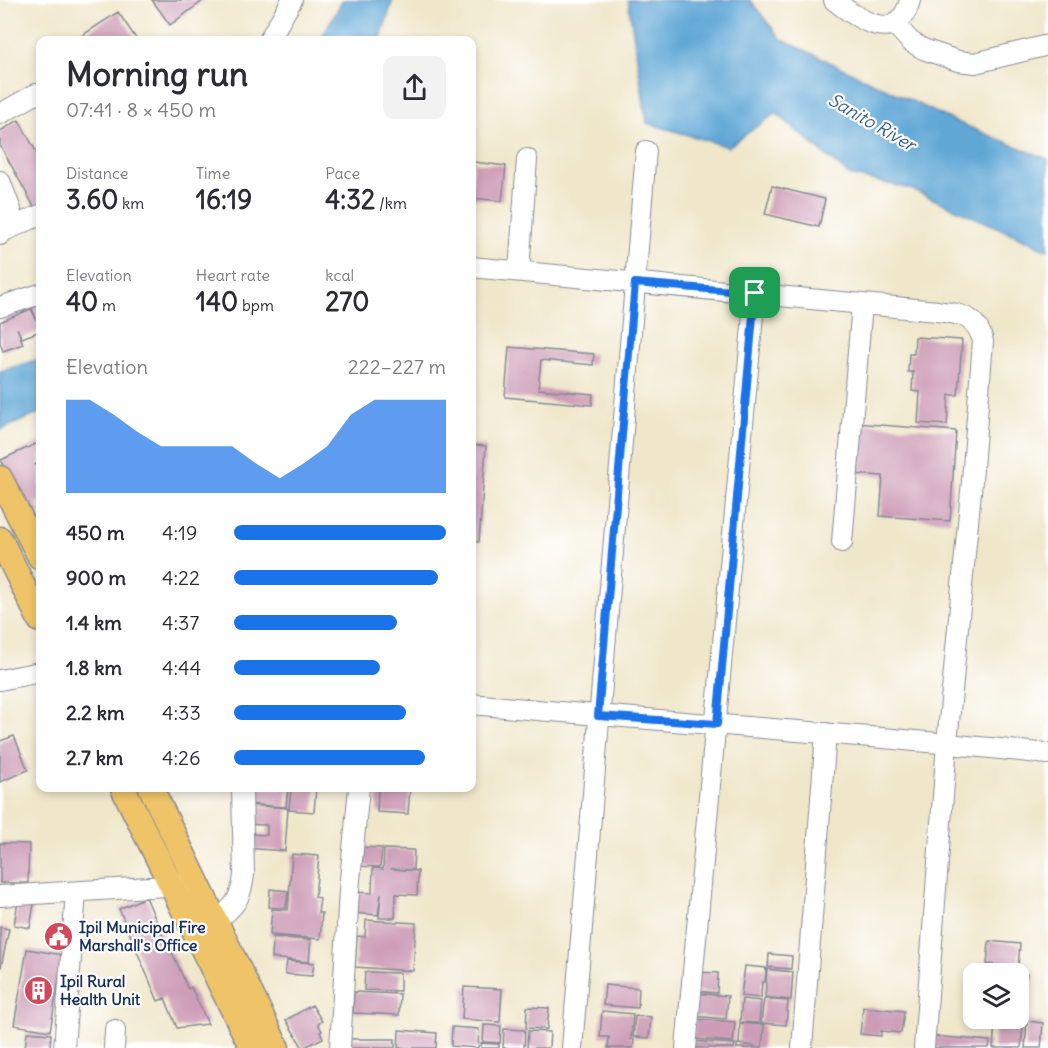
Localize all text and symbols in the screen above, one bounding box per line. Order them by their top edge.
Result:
text: Morning run [66,53,248,95]
button: share [383,56,446,119]
water label: Sanito River [824,88,922,157]
text: 07:41 · 8 × 450 m [66,97,216,122]
text: Distance [66,163,128,183]
text: Time [196,163,230,183]
text: Pace [325,163,360,183]
text: 3.60 [66,183,118,216]
text: 16:19 [196,183,252,216]
text: 4:32 [325,183,375,216]
text: km [118,193,144,213]
text: /km [375,193,407,213]
text: Elevation [66,265,132,285]
text: Heart rate [196,265,270,285]
text: kcal [325,265,354,285]
pin [729,267,780,318]
icon: arrive [738,276,771,309]
text: 40 [66,285,98,318]
text: 140 [196,285,238,318]
text: 270 [325,285,369,318]
text: m [98,295,116,315]
text: bpm [238,295,274,315]
text: Elevation [66,354,148,379]
text: 222–227 m [348,354,446,379]
text: 450 m [66,520,125,545]
text: 4:19 [162,520,198,545]
text: 900 m [66,565,126,590]
text: 4:22 [162,565,200,590]
text: 1.4 km [66,610,122,635]
text: 4:37 [162,610,199,635]
text: 1.8 km [66,655,122,680]
text: 4:44 [162,655,201,680]
text: 2.2 km [66,700,125,725]
text: 4:33 [162,700,201,725]
text: 2.7 km [66,745,123,770]
text: 4:26 [162,745,201,770]
place label: Ipil Municipal Fire Marshall's Office [79,917,206,955]
public building icon: Ipil Municipal Fire Marshall's Office [42,920,74,952]
map controls [963,963,1029,1029]
button: layers [963,963,1029,1029]
place label: Ipil Rural Health Unit [60,971,141,1009]
building icon: Ipil Rural Health Unit [23,974,55,1006]

